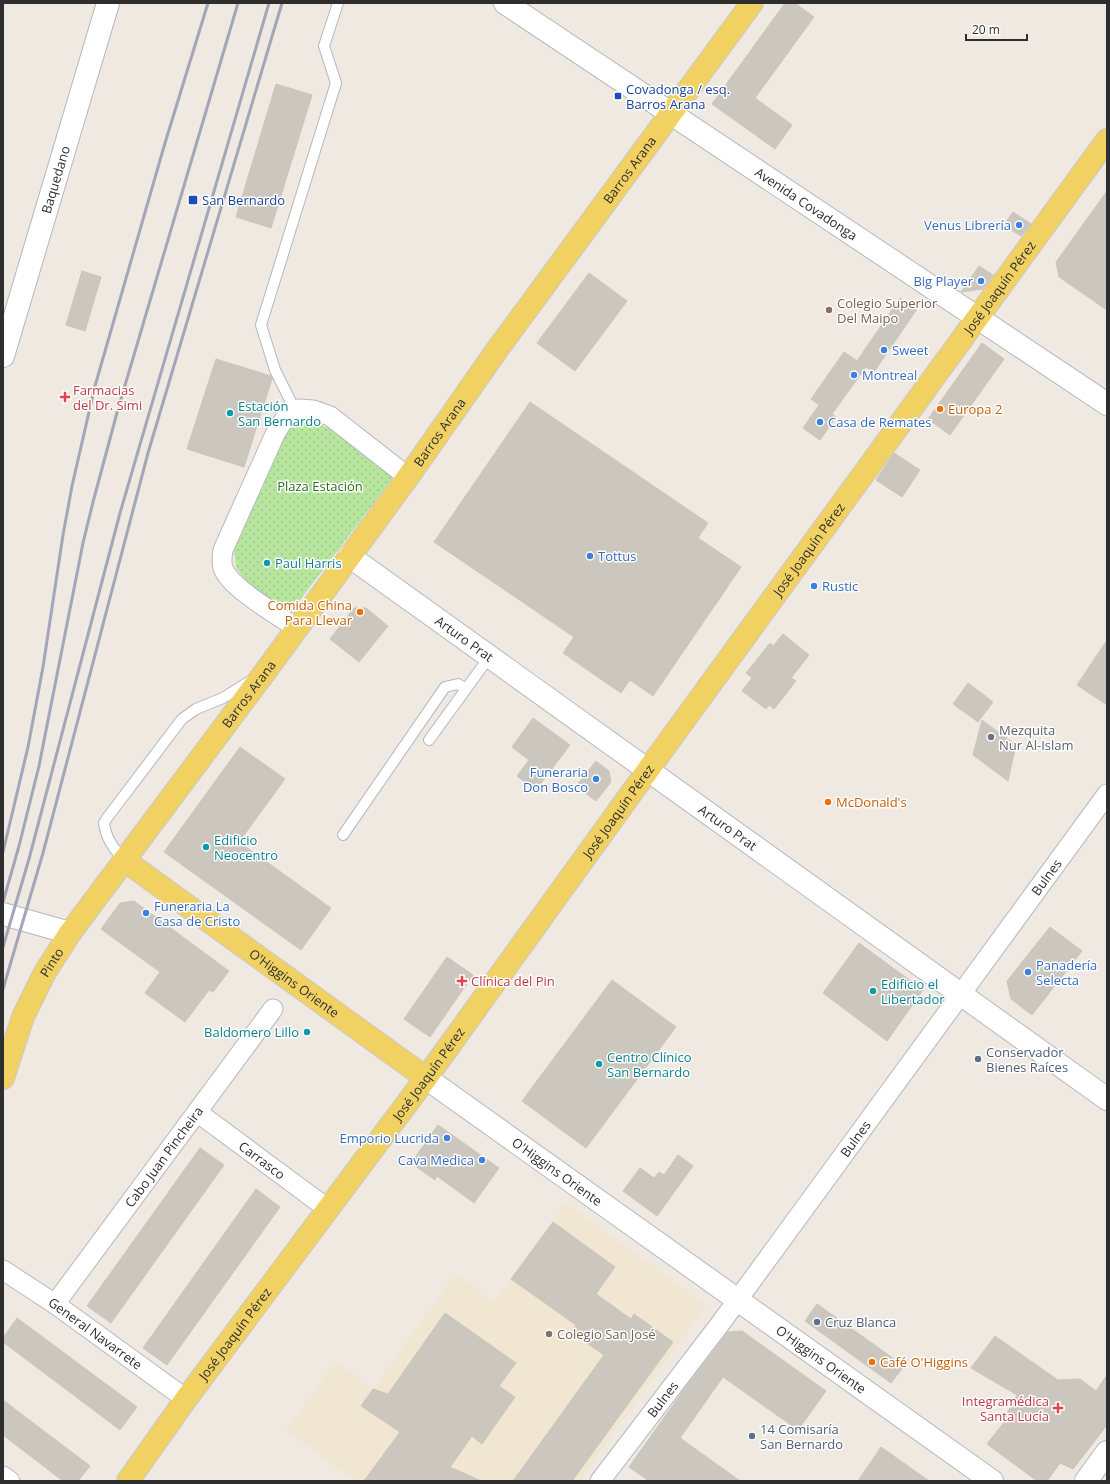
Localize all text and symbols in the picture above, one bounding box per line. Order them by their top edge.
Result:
scale bar [966,16,1027,42]
text: 20 m [972,21,1000,38]
place label: Covadonga / esq. Barros Arana [626,80,730,113]
marker: Covadonga / esq. Barros Arana [613,91,623,101]
street label: Barros Arana [599,132,660,207]
street label: Baquedano [37,143,74,216]
street label: Avenida Covadonga [751,163,861,244]
place label: San Bernardo [202,191,285,209]
marker: San Bernardo [187,194,199,206]
place label: Venus Librería [924,216,1011,234]
marker: Venus Librería [1014,220,1024,230]
street label: José Joaquín Pérez [958,237,1040,339]
place label: Big Player [913,272,974,290]
marker: Big Player [976,276,986,286]
place label: Colegio Superior Del Maipo [837,294,938,327]
marker: Colegio Superior Del Maipo [824,305,834,315]
place label: Sweet [892,341,929,359]
marker: Sweet [879,345,889,355]
place label: Montreal [862,366,917,384]
marker: Montreal [849,370,859,380]
place label: Farmacias del Dr. Simi [73,381,142,414]
marker: Farmacias del Dr. Simi [60,392,70,402]
street label: Barros Arana [409,394,470,470]
place label: Estación San Bernardo [238,397,321,430]
place label: Europa 2 [948,400,1002,418]
marker: Europa 2 [935,404,945,414]
marker: Estación San Bernardo [225,408,235,418]
place label: Casa de Remates [828,413,932,431]
marker: Casa de Remates [815,417,825,427]
park label: Plaza Estación [277,477,363,495]
street label: José Joaquín Pérez [768,499,849,601]
place label: Tottus [598,547,636,565]
marker: Tottus [585,551,595,561]
place label: Paul Harris [275,554,342,572]
marker: Paul Harris [262,558,272,568]
place label: Rustic [822,577,858,595]
marker: Rustic [809,581,819,591]
place label: Comida China Para Llevar [267,596,353,629]
marker: Comida China Para Llevar [355,607,365,617]
street label: Arturo Prat [432,612,498,666]
street label: Barros Arana [218,657,280,731]
place label: Mezquita Nur Al-Islam [999,721,1074,754]
marker: Mezquita Nur Al-Islam [986,732,996,742]
street label: José Joaquín Pérez [577,761,658,863]
place label: Funeraria Don Bosco [523,763,588,796]
marker: Funeraria Don Bosco [591,774,601,784]
place label: McDonald's [836,793,907,811]
marker: McDonald's [823,797,833,807]
street label: Arturo Prat [695,800,761,855]
place label: Edificio Neocentro [214,831,278,864]
marker: Edificio Neocentro [201,842,211,852]
street label: Bulnes [1027,855,1066,899]
place label: Funeraria La Casa de Cristo [154,897,240,930]
marker: Funeraria La Casa de Cristo [141,908,151,918]
street label: Pinto [35,944,68,980]
street label: O'Higgins Oriente [246,944,343,1021]
place label: Panadería Selecta [1036,956,1097,989]
marker: Panadería Selecta [1023,967,1033,977]
place label: Clínica del Pin [471,972,555,990]
marker: Clínica del Pin [456,975,468,987]
place label: Edificio el Libertador [881,975,945,1008]
marker: Edificio el Libertador [868,986,878,996]
place label: Baldomero Lillo [204,1023,299,1041]
street label: José Joaquín Pérez [387,1024,469,1126]
marker: Baldomero Lillo [302,1027,312,1037]
place label: Conservador Bienes Raíces [986,1043,1068,1076]
place label: Centro Clínico San Bernardo [607,1048,692,1081]
marker: Conservador Bienes Raíces [973,1054,983,1064]
marker: Centro Clínico San Bernardo [594,1059,604,1069]
street label: Cabo Juan Pincheira [121,1103,207,1211]
street label: Bulnes [836,1117,875,1161]
place label: Emporio Lucrida [339,1129,439,1147]
marker: Emporio Lucrida [442,1133,452,1143]
street label: O'Higgins Oriente [508,1133,606,1210]
street label: Carrasco [235,1137,289,1183]
place label: Cava Medica [398,1151,474,1169]
marker: Cava Medica [477,1155,487,1165]
street label: José Joaquín Pérez [193,1284,275,1385]
street label: General Navarrete [45,1293,146,1373]
place label: Cruz Blanca [825,1313,896,1331]
marker: Cruz Blanca [812,1317,822,1327]
street label: O'Higgins Oriente [772,1321,870,1398]
place label: Colegio San José [557,1325,656,1343]
marker: Colegio San José [544,1329,554,1339]
place label: Café O'Higgins [880,1353,968,1371]
marker: Café O'Higgins [867,1357,877,1367]
street label: Bulnes [643,1377,682,1421]
place label: Integramédica Santa Lucía [962,1392,1049,1425]
marker: Integramédica Santa Lucía [1052,1402,1064,1414]
place label: 14 Comisaría San Bernardo [760,1420,843,1453]
marker: 14 Comisaría San Bernardo [747,1431,757,1441]

